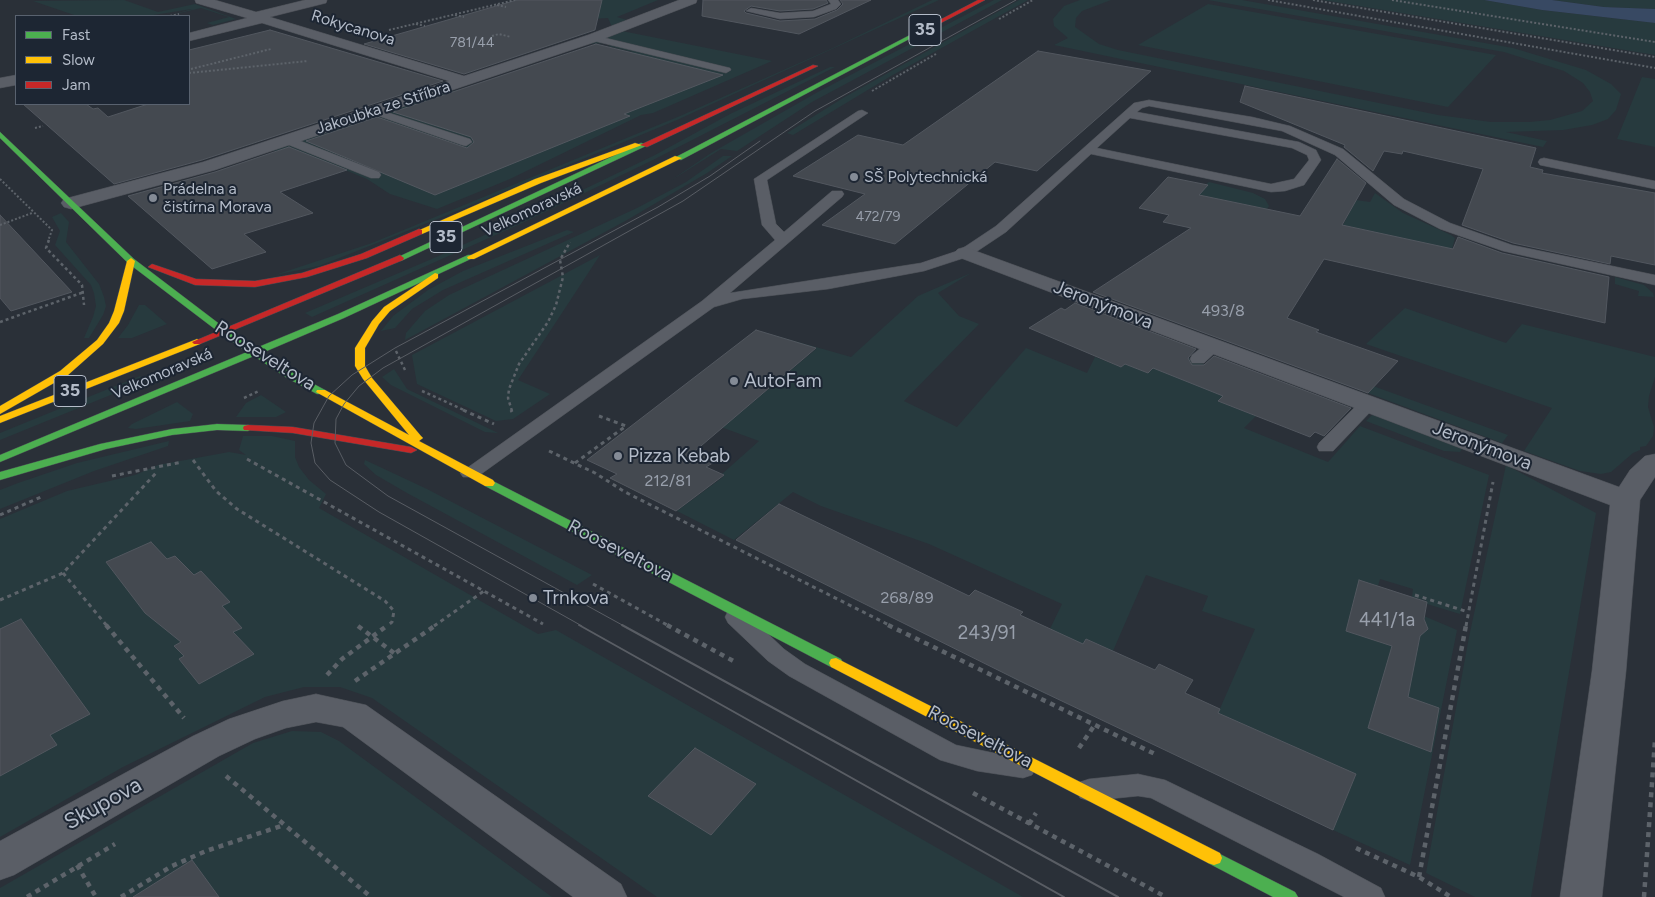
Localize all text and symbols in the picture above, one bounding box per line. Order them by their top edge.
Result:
street label: Rokycanova [309,6,397,50]
road number: 35 [909,14,941,46]
legend [15,15,190,105]
text: Fast [62,26,90,44]
house number: 781/44 [450,35,494,51]
text: Slow [62,51,95,69]
text: Jam [62,76,90,94]
street label: Jakoubka ze Stříbra [314,77,452,139]
place label: SŠ Polytechnická [864,167,987,187]
marker: SŠ Polytechnická [848,171,860,183]
place label: Prádelna a čistírna Morava [163,179,272,217]
street label: Velkomoravská [479,179,585,241]
marker: Prádelna a čistírna Morava [147,192,159,204]
house number: 472/79 [856,209,900,225]
road number: 35 [430,222,462,252]
street label: Jeronýmova [1050,276,1156,334]
house number: 493/8 [1201,301,1245,321]
street label: Rooseveltova [210,316,320,396]
street label: Velkomoravská [109,344,215,404]
place label: AutoFam [744,370,822,392]
marker: AutoFam [728,375,740,387]
road number: 35 [54,376,86,406]
street label: Jeronýmova [1429,417,1535,475]
place label: Pizza Kebab [628,445,730,467]
marker: Pizza Kebab [612,450,624,462]
house number: 212/81 [644,471,692,491]
street label: Rooseveltova [564,515,676,587]
place label: Trnkova [543,587,609,609]
house number: 268/89 [881,588,933,608]
marker: Trnkova [527,592,539,604]
house number: 441/1a [1359,609,1415,631]
house number: 243/91 [958,622,1016,644]
street label: Rooseveltova [924,701,1036,773]
street label: Skupova [60,772,146,836]

